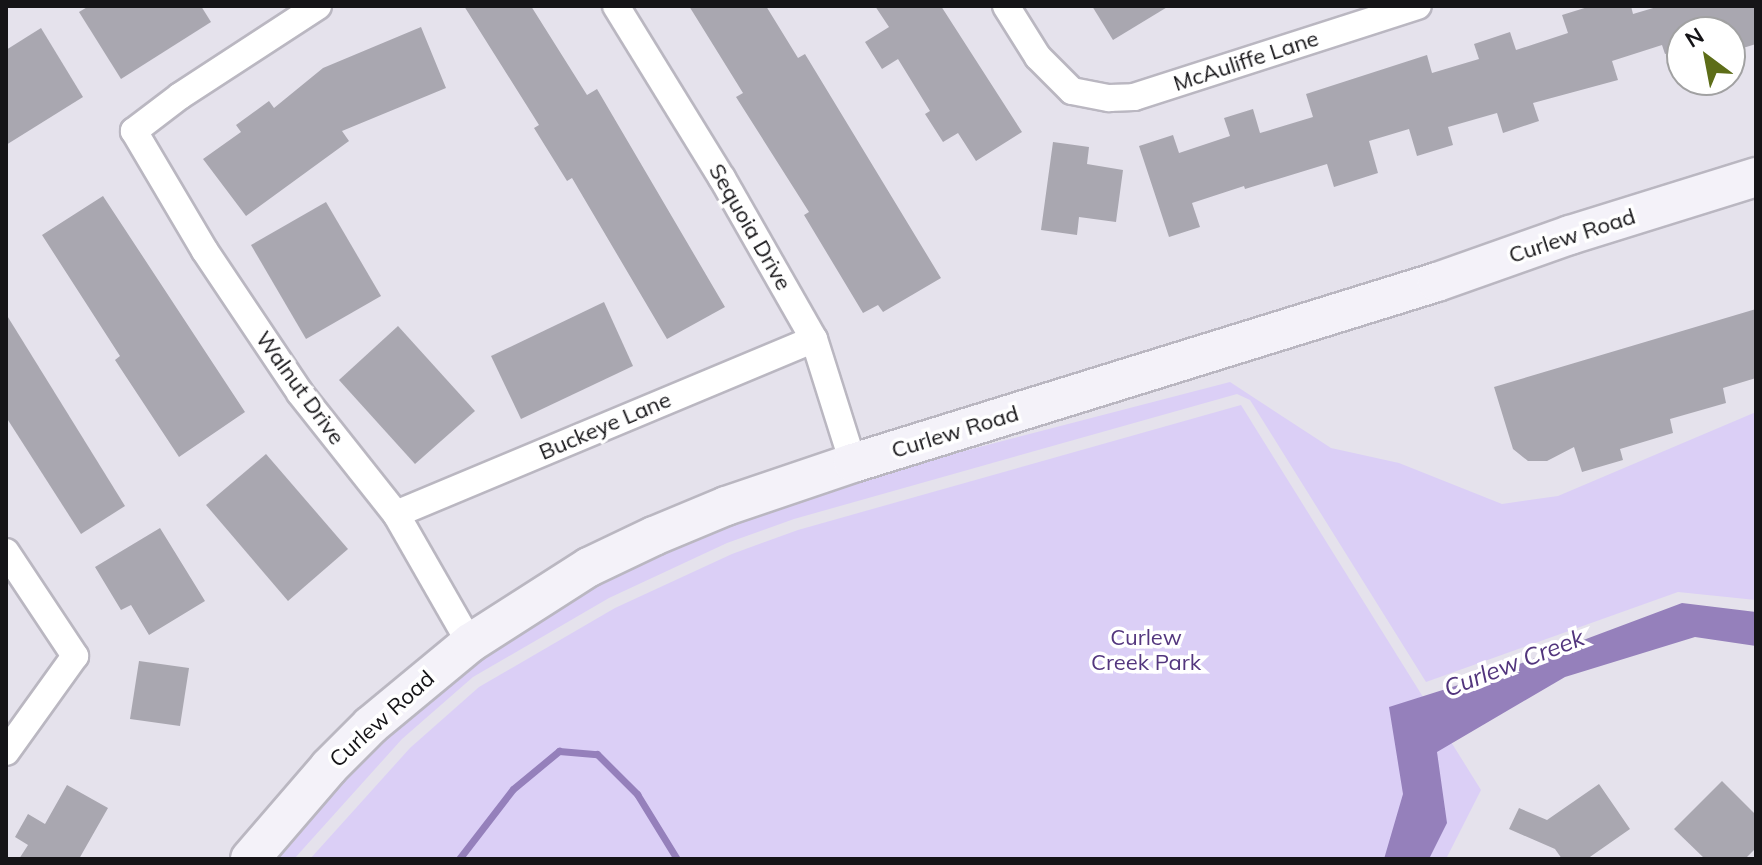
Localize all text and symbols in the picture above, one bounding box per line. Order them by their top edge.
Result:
north arrow [1666,16,1746,96]
text: N [1680,21,1709,54]
street label: McAuliffe Lane [1170,25,1322,97]
street label: Sequoia Drive [703,159,797,295]
street label: Curlew Road [1505,203,1639,269]
street label: Walnut Drive [250,326,350,450]
street label: Buckeye Lane [535,386,675,466]
street label: Curlew Road [888,400,1022,464]
water label: Curlew Creek [1440,623,1588,703]
park label: Curlew Creek Park [1091,624,1201,676]
street label: Curlew Road [324,665,440,773]

